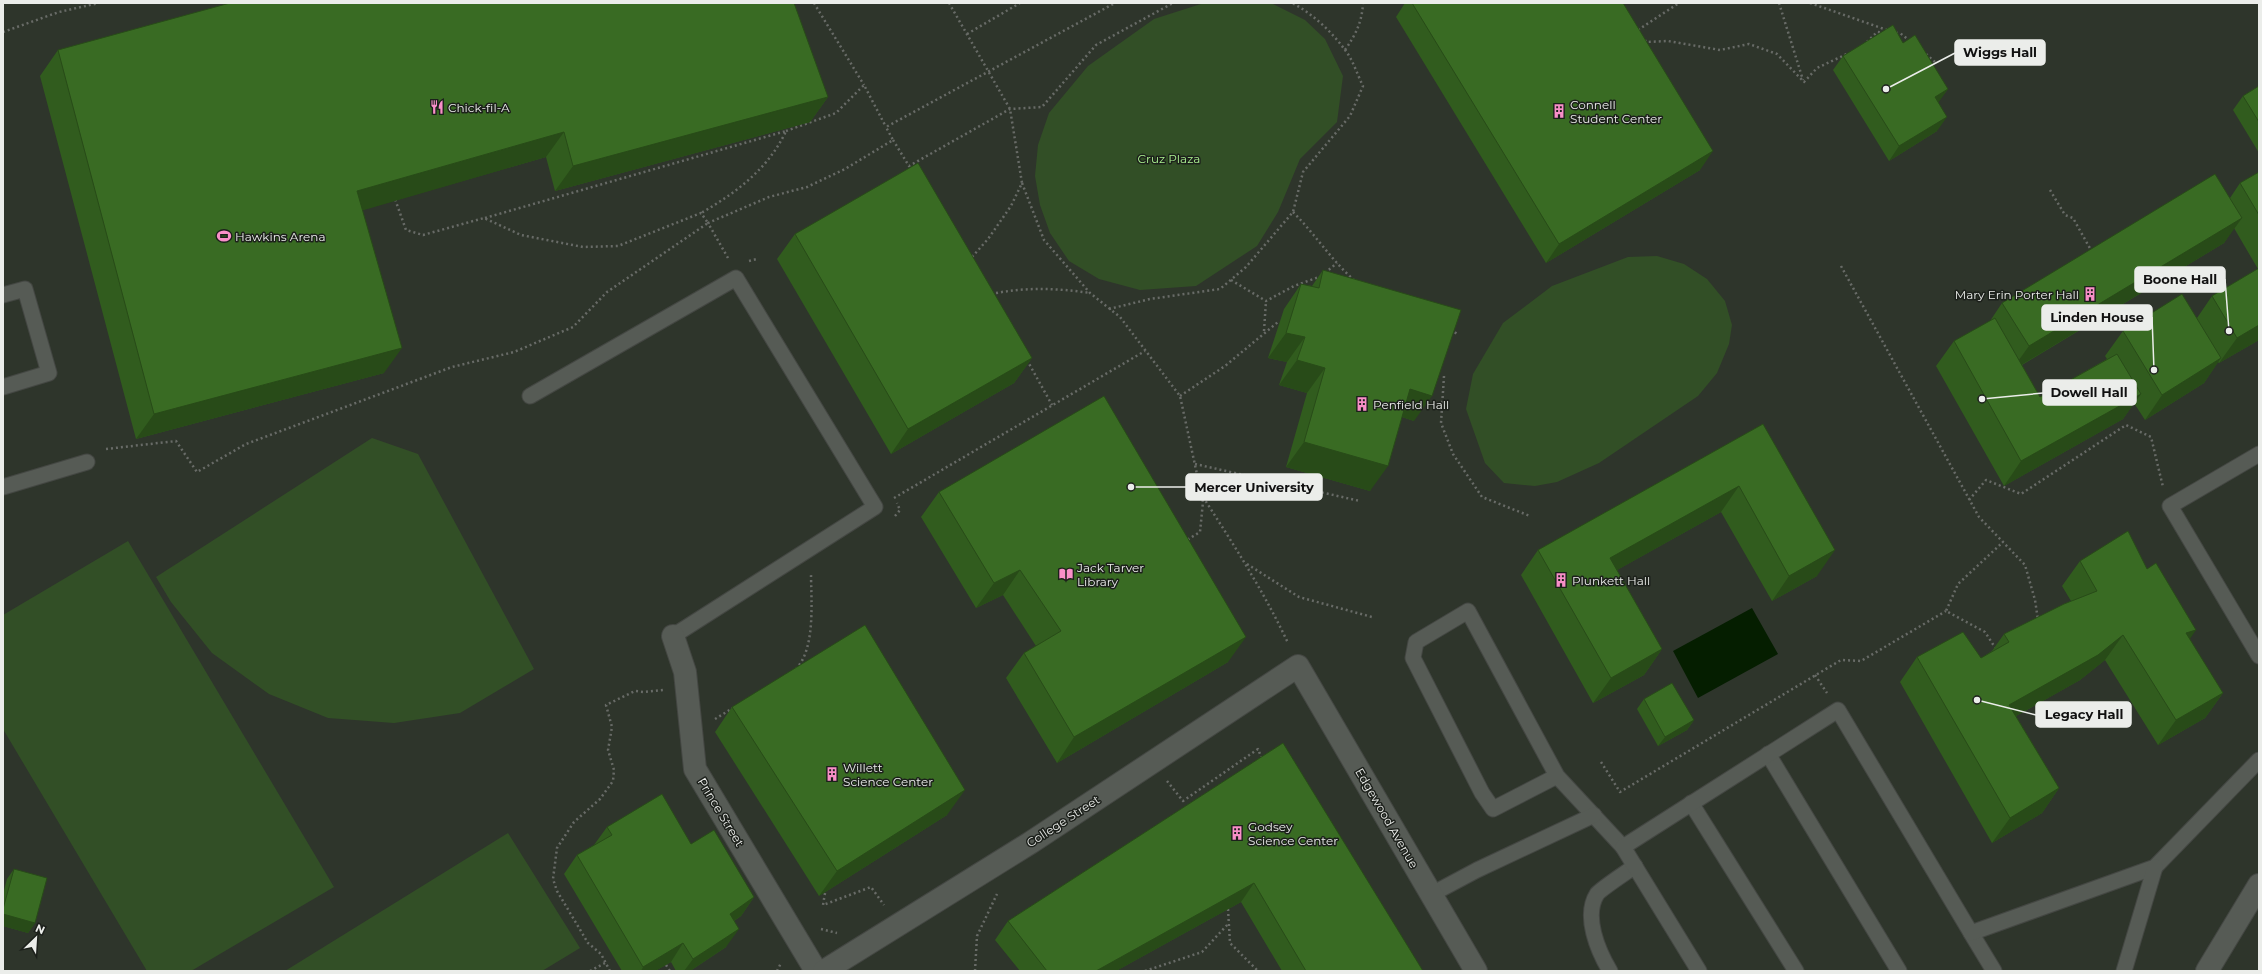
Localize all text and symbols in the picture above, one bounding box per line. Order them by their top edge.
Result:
callout: Wiggs Hall [1955,40,2045,65]
text: Wiggs Hall [1963,44,2037,60]
place label: Connell Student Center [1570,97,1662,126]
restaurant icon: Chick-fil-A [429,99,445,115]
place label: Chick-fil-A [448,100,510,115]
building icon: Connell Student Center [1551,103,1567,119]
park label: Cruz Plaza [1138,151,1200,166]
sports icon: Hawkins Arena [216,228,232,244]
place label: Hawkins Arena [235,229,325,244]
callout: Boone Hall [2135,267,2225,292]
text: Boone Hall [2143,271,2217,287]
building icon: Mary Erin Porter Hall [2082,286,2098,302]
place label: Mary Erin Porter Hall [1955,287,2079,302]
callout: Linden House [2042,305,2152,330]
text: Linden House [2050,309,2144,325]
callout: Dowell Hall [2043,380,2136,405]
text: Dowell Hall [2050,384,2128,400]
building icon: Penfield Hall [1354,396,1370,412]
place label: Penfield Hall [1373,397,1449,412]
callout: Mercer University [1186,474,1322,500]
text: Mercer University [1194,479,1314,495]
place label: Jack Tarver Library [1076,560,1144,589]
library icon: Jack Tarver Library [1058,566,1074,582]
building icon: Plunkett Hall [1553,572,1569,588]
place label: Plunkett Hall [1572,573,1650,588]
callout: Legacy Hall [2036,702,2131,727]
text: Legacy Hall [2045,706,2123,722]
place label: Willett Science Center [843,760,933,789]
street label: Edgewood Avenue [1352,765,1422,871]
building icon: Willett Science Center [824,766,840,782]
street label: Prince Street [695,775,748,849]
street label: College Street [1024,792,1103,850]
place label: Godsey Science Center [1248,819,1338,848]
building icon: Godsey Science Center [1229,825,1245,841]
north arrow [16,918,56,958]
text: N [33,921,47,937]

